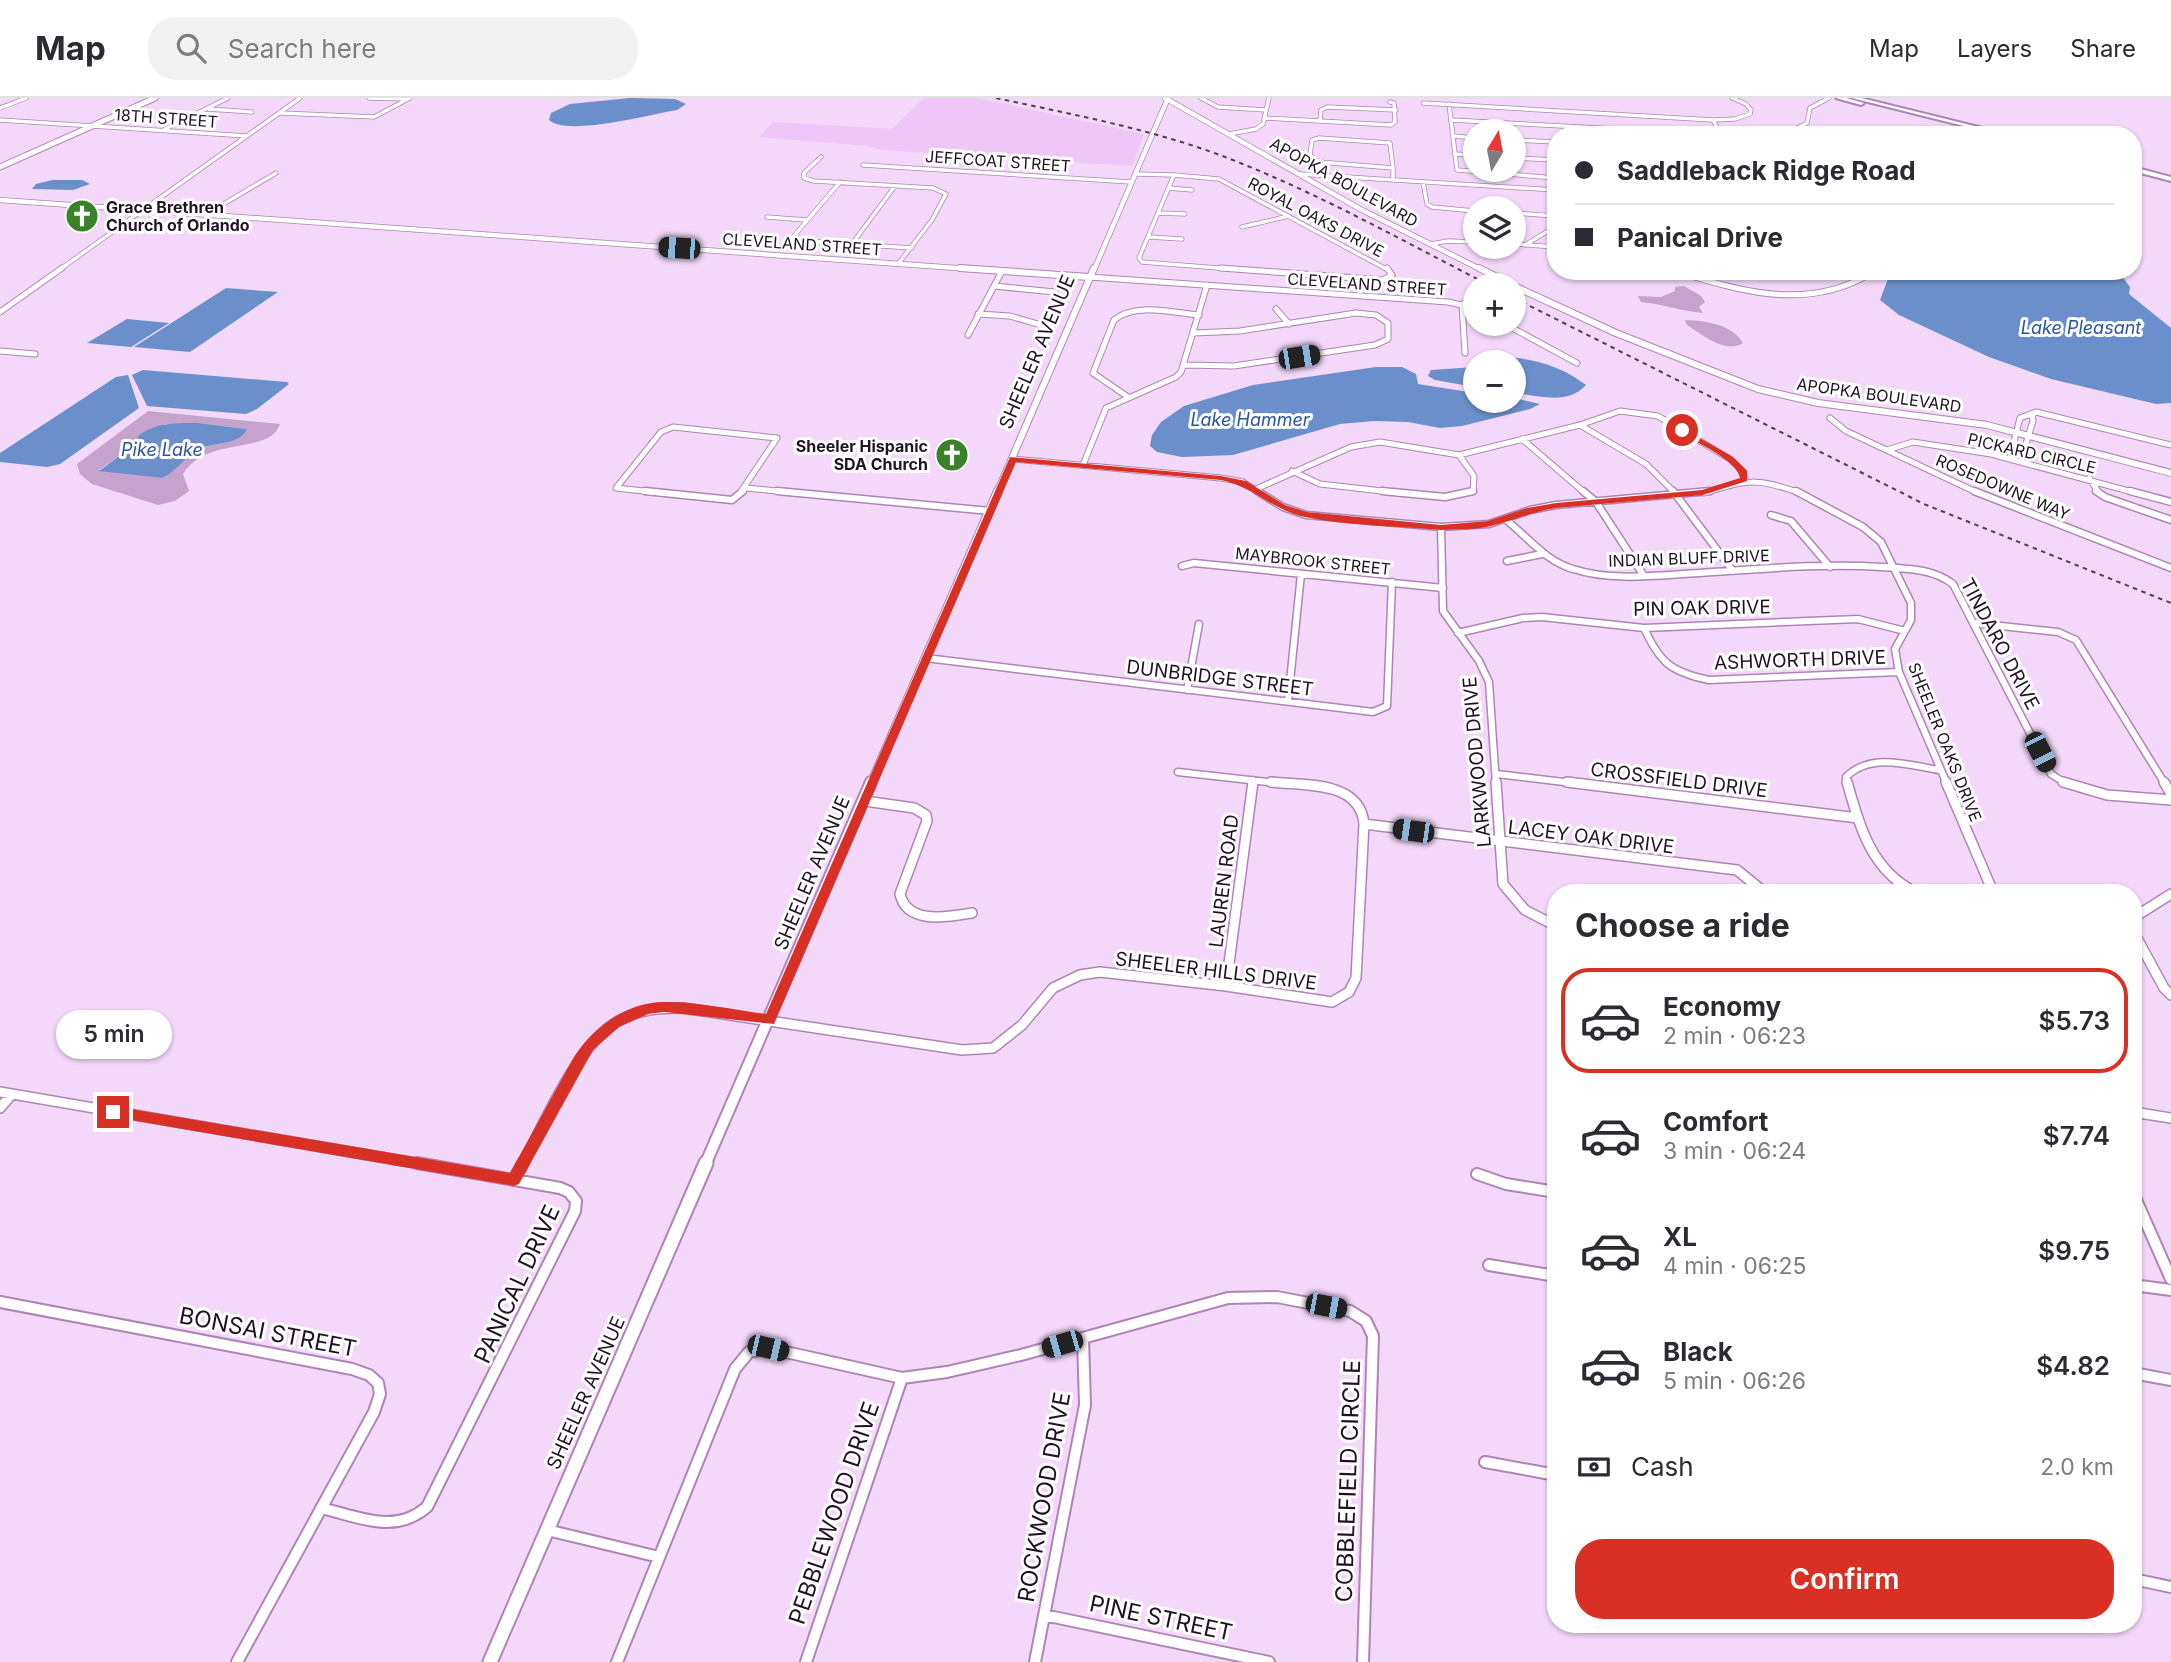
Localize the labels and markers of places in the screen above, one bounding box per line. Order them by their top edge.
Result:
church icon: Grace Brethren Church of Orlando [63,197,101,235]
place label: Grace Brethren Church of Orlando [106,197,250,235]
place label: Sheeler Hispanic SDA Church [796,436,928,474]
church icon: Sheeler Hispanic SDA Church [933,436,971,474]

